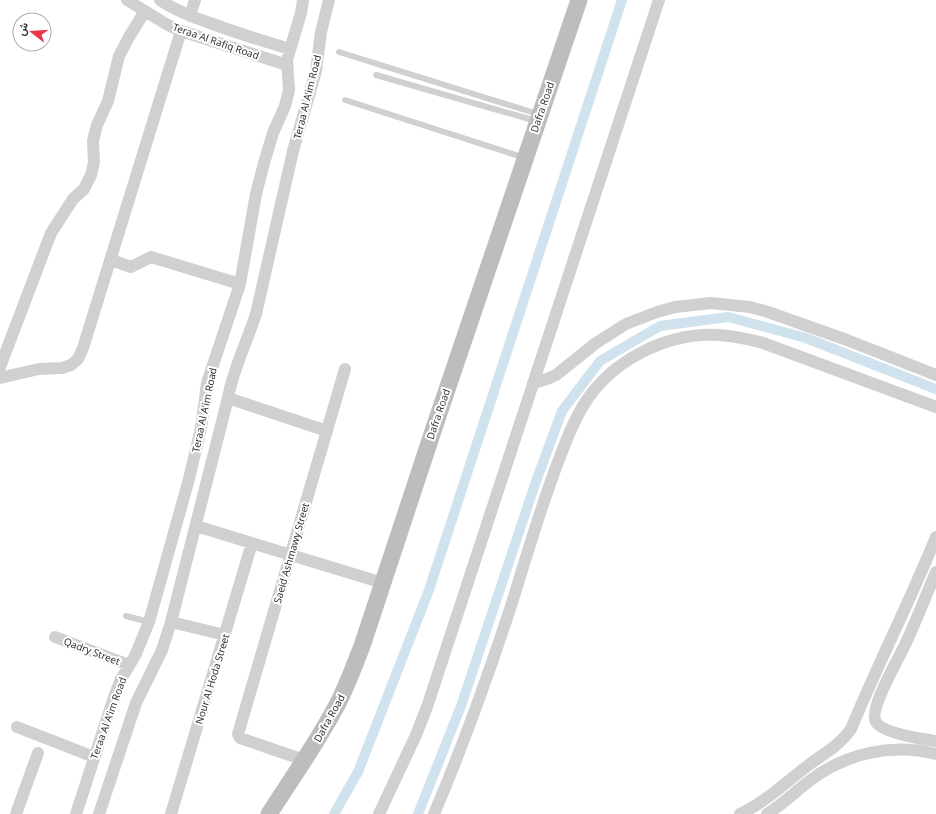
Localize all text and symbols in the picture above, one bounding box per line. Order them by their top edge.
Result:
north arrow [12,12,52,52]
text: ش [13,20,31,37]
street label: Teraa Al Rafiq Road [171,20,261,62]
street label: Teraa Al A'im Road [290,53,324,141]
street label: Dafra Road [527,80,557,134]
street label: Teraa Al A'im Road [188,366,220,454]
street label: Dafra Road [423,387,453,441]
street label: Saeid Ashmawy Street [270,501,312,605]
street label: Nour Al Hoda Street [192,632,233,726]
street label: Qadry Street [62,634,123,668]
street label: Teraa Al A'im Road [87,675,129,761]
street label: Dafra Road [310,692,348,744]

